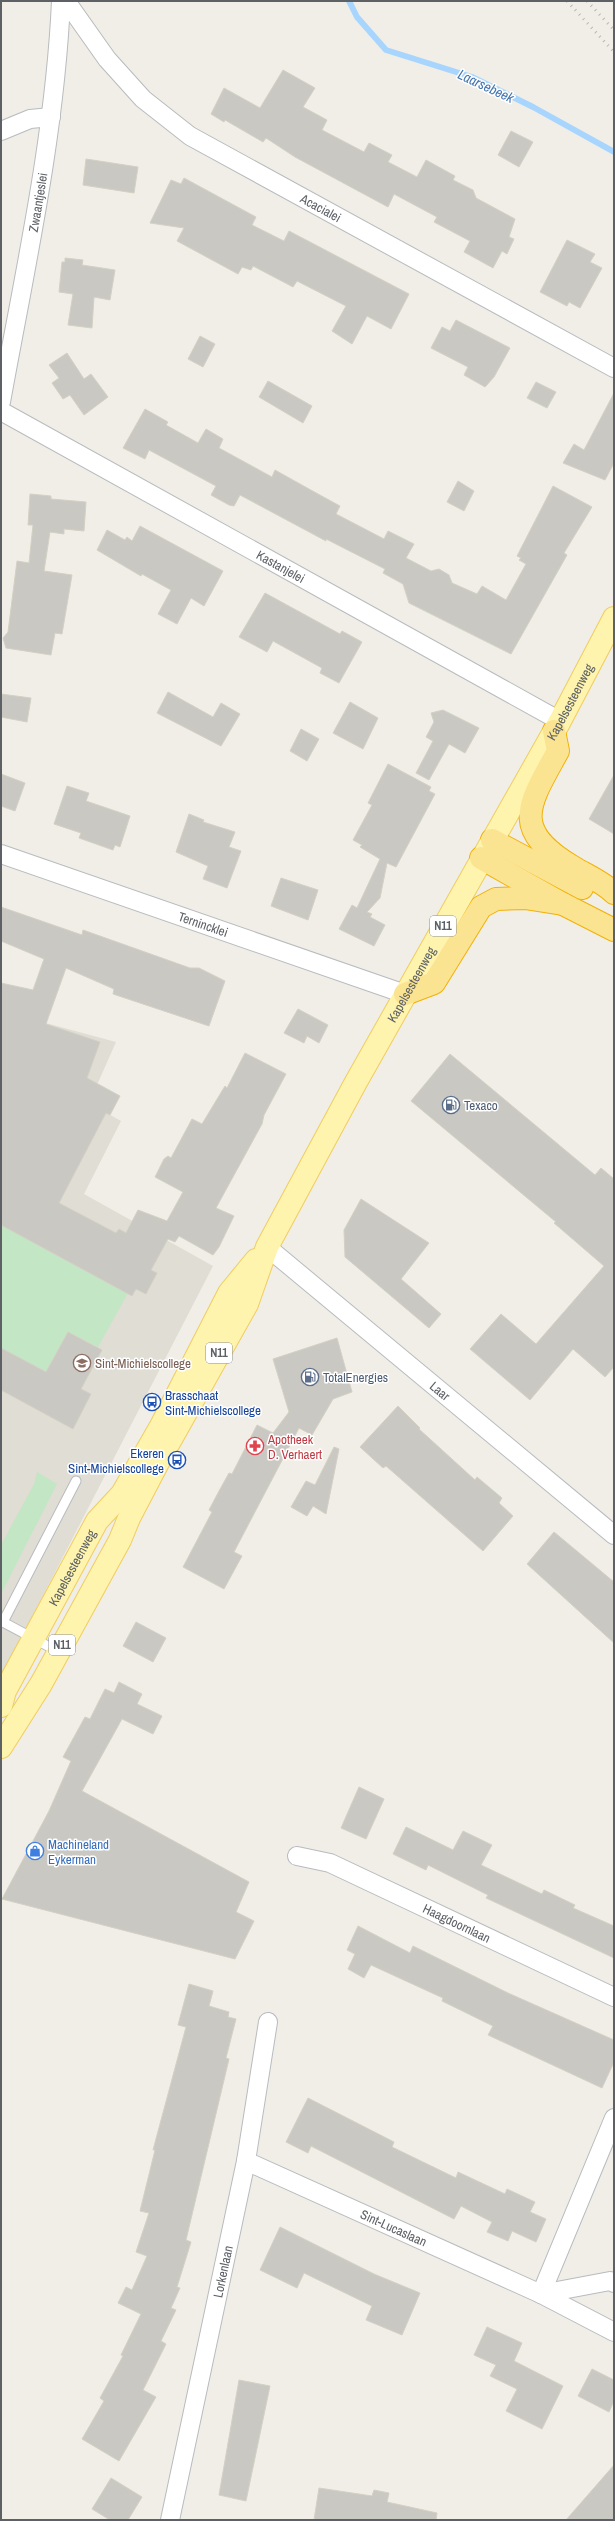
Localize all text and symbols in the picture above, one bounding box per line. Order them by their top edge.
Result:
water label: Laarsebeek [455,65,518,107]
street label: Zwaantjeslei [24,171,51,233]
street label: Acacialei [297,189,344,226]
street label: Kastanjelei [254,546,308,586]
street label: Kapelsesteenweg [542,661,597,743]
street label: Ternincklei [176,908,230,941]
road number: N11 [430,916,456,936]
street label: Kapelsesteenweg [383,943,439,1025]
fuel station icon: Texaco [441,1095,461,1115]
place label: Texaco [464,1097,498,1114]
road number: N11 [206,1343,232,1363]
school or university icon: Sint-Michielscollege [72,1353,92,1373]
place label: Sint-Michielscollege [95,1355,191,1372]
fuel station icon: TotalEnergies [300,1367,320,1387]
place label: TotalEnergies [323,1369,388,1386]
street label: Laar [426,1377,454,1404]
place label: Brasschaat Sint-Michielscollege [165,1387,261,1419]
bus stop icon: Brasschaat Sint-Michielscollege [142,1392,162,1412]
place label: Apotheek D. Verhaert [267,1431,322,1463]
pharmacy icon: Apotheek D. Verhaert [245,1436,265,1456]
place label: Ekeren Sint-Michielscollege [68,1445,164,1477]
bus stop icon: Ekeren Sint-Michielscollege [167,1450,187,1470]
street label: Kapelsesteenweg [44,1526,99,1609]
road number: N11 [49,1635,75,1655]
place label: Machineland Eykerman [48,1836,109,1868]
shop icon: Machineland Eykerman [25,1841,45,1861]
street label: Haagdoornlaan [420,1900,494,1946]
street label: Sint-Lucaslaan [358,2205,430,2250]
street label: Lorkenlaan [209,2244,236,2299]

